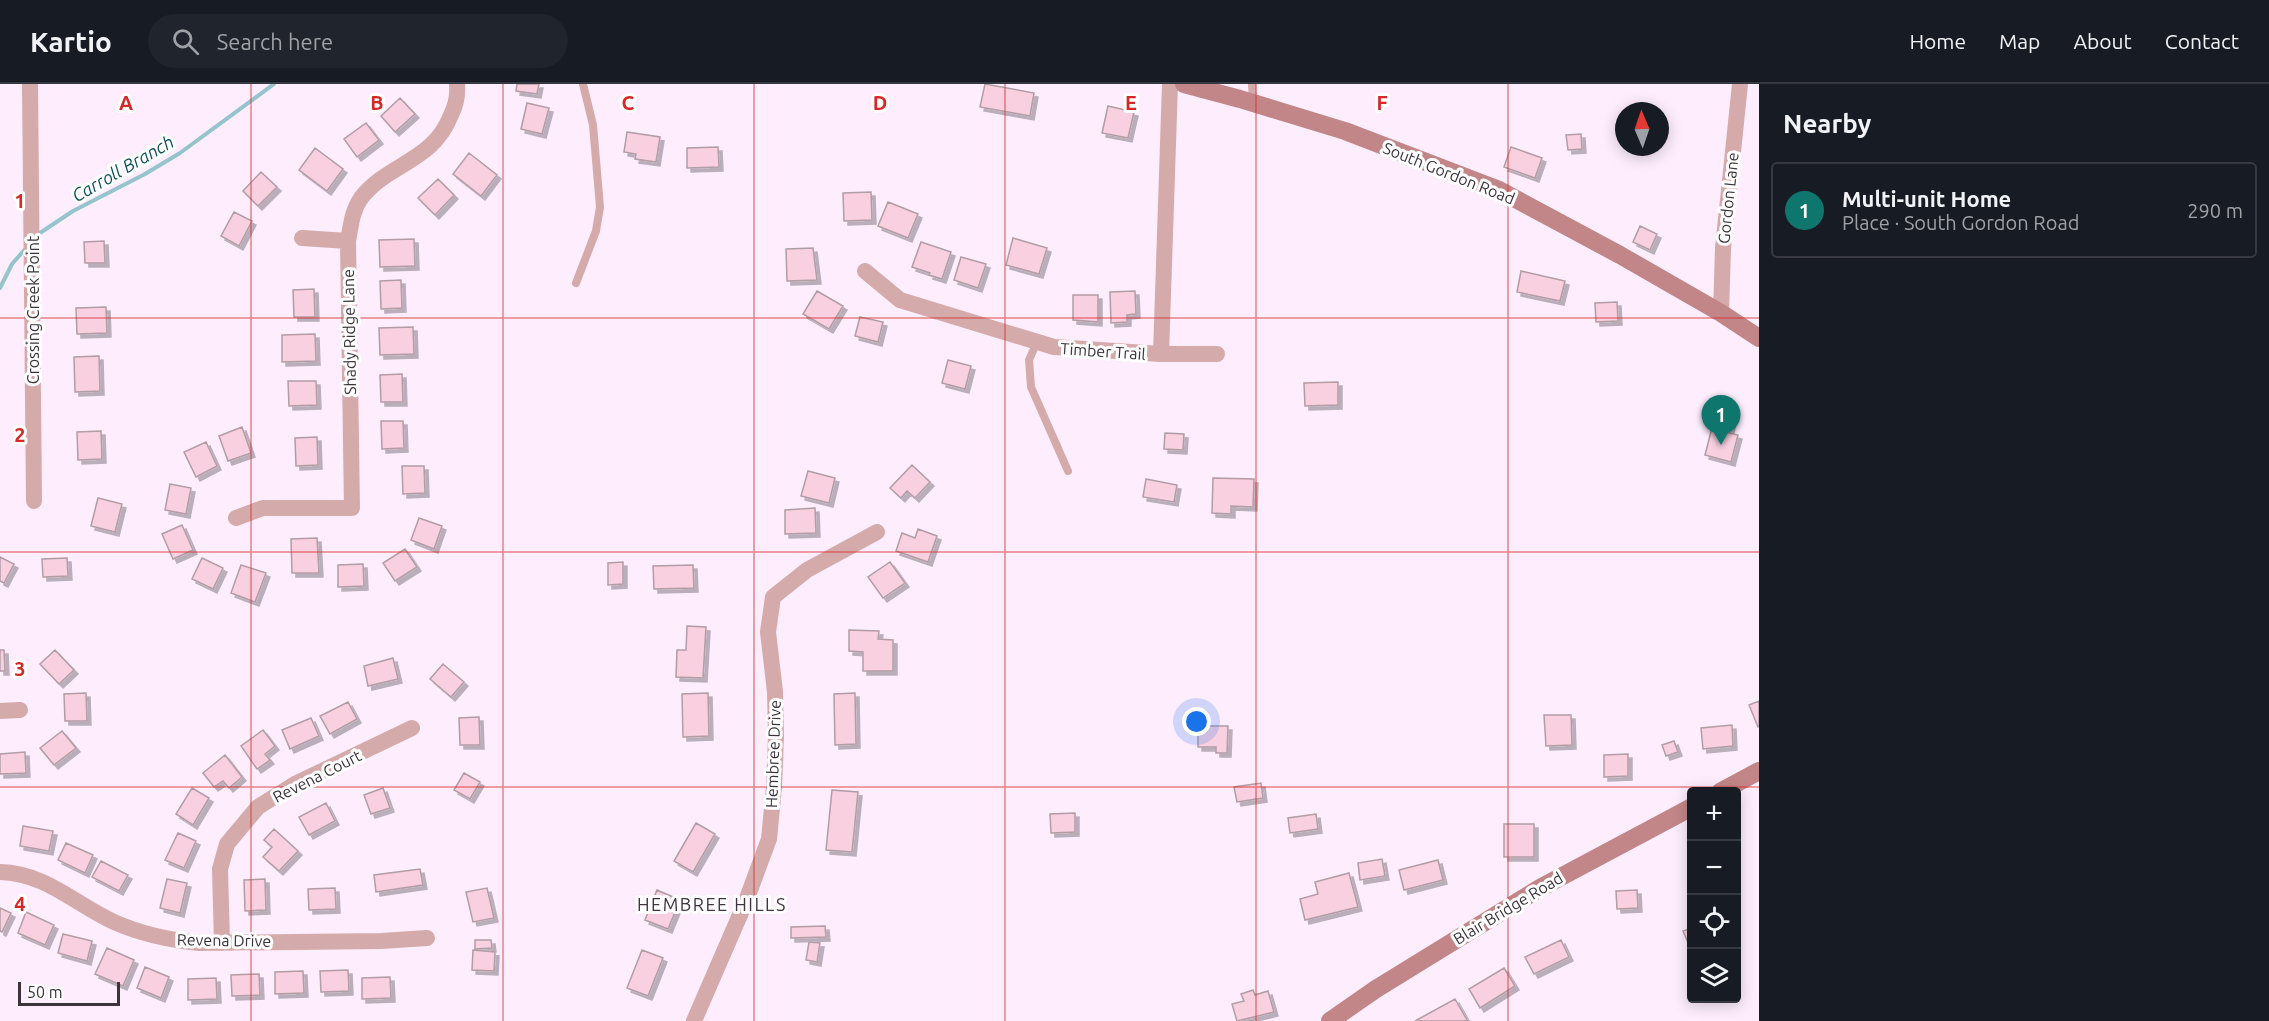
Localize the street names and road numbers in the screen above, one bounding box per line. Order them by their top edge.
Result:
street label: South Gordon Road [1381,138,1517,208]
street label: Gordon Lane [1714,151,1742,245]
street label: Crossing Creek Point [24,235,42,384]
street label: Shady Ridge Lane [339,269,359,395]
street label: Timber Trail [1060,339,1146,363]
street label: Hembree Drive [762,700,784,808]
street label: Revena Court [270,746,365,806]
street label: Blair Bridge Road [1450,868,1566,948]
street label: Revena Drive [177,930,271,950]

